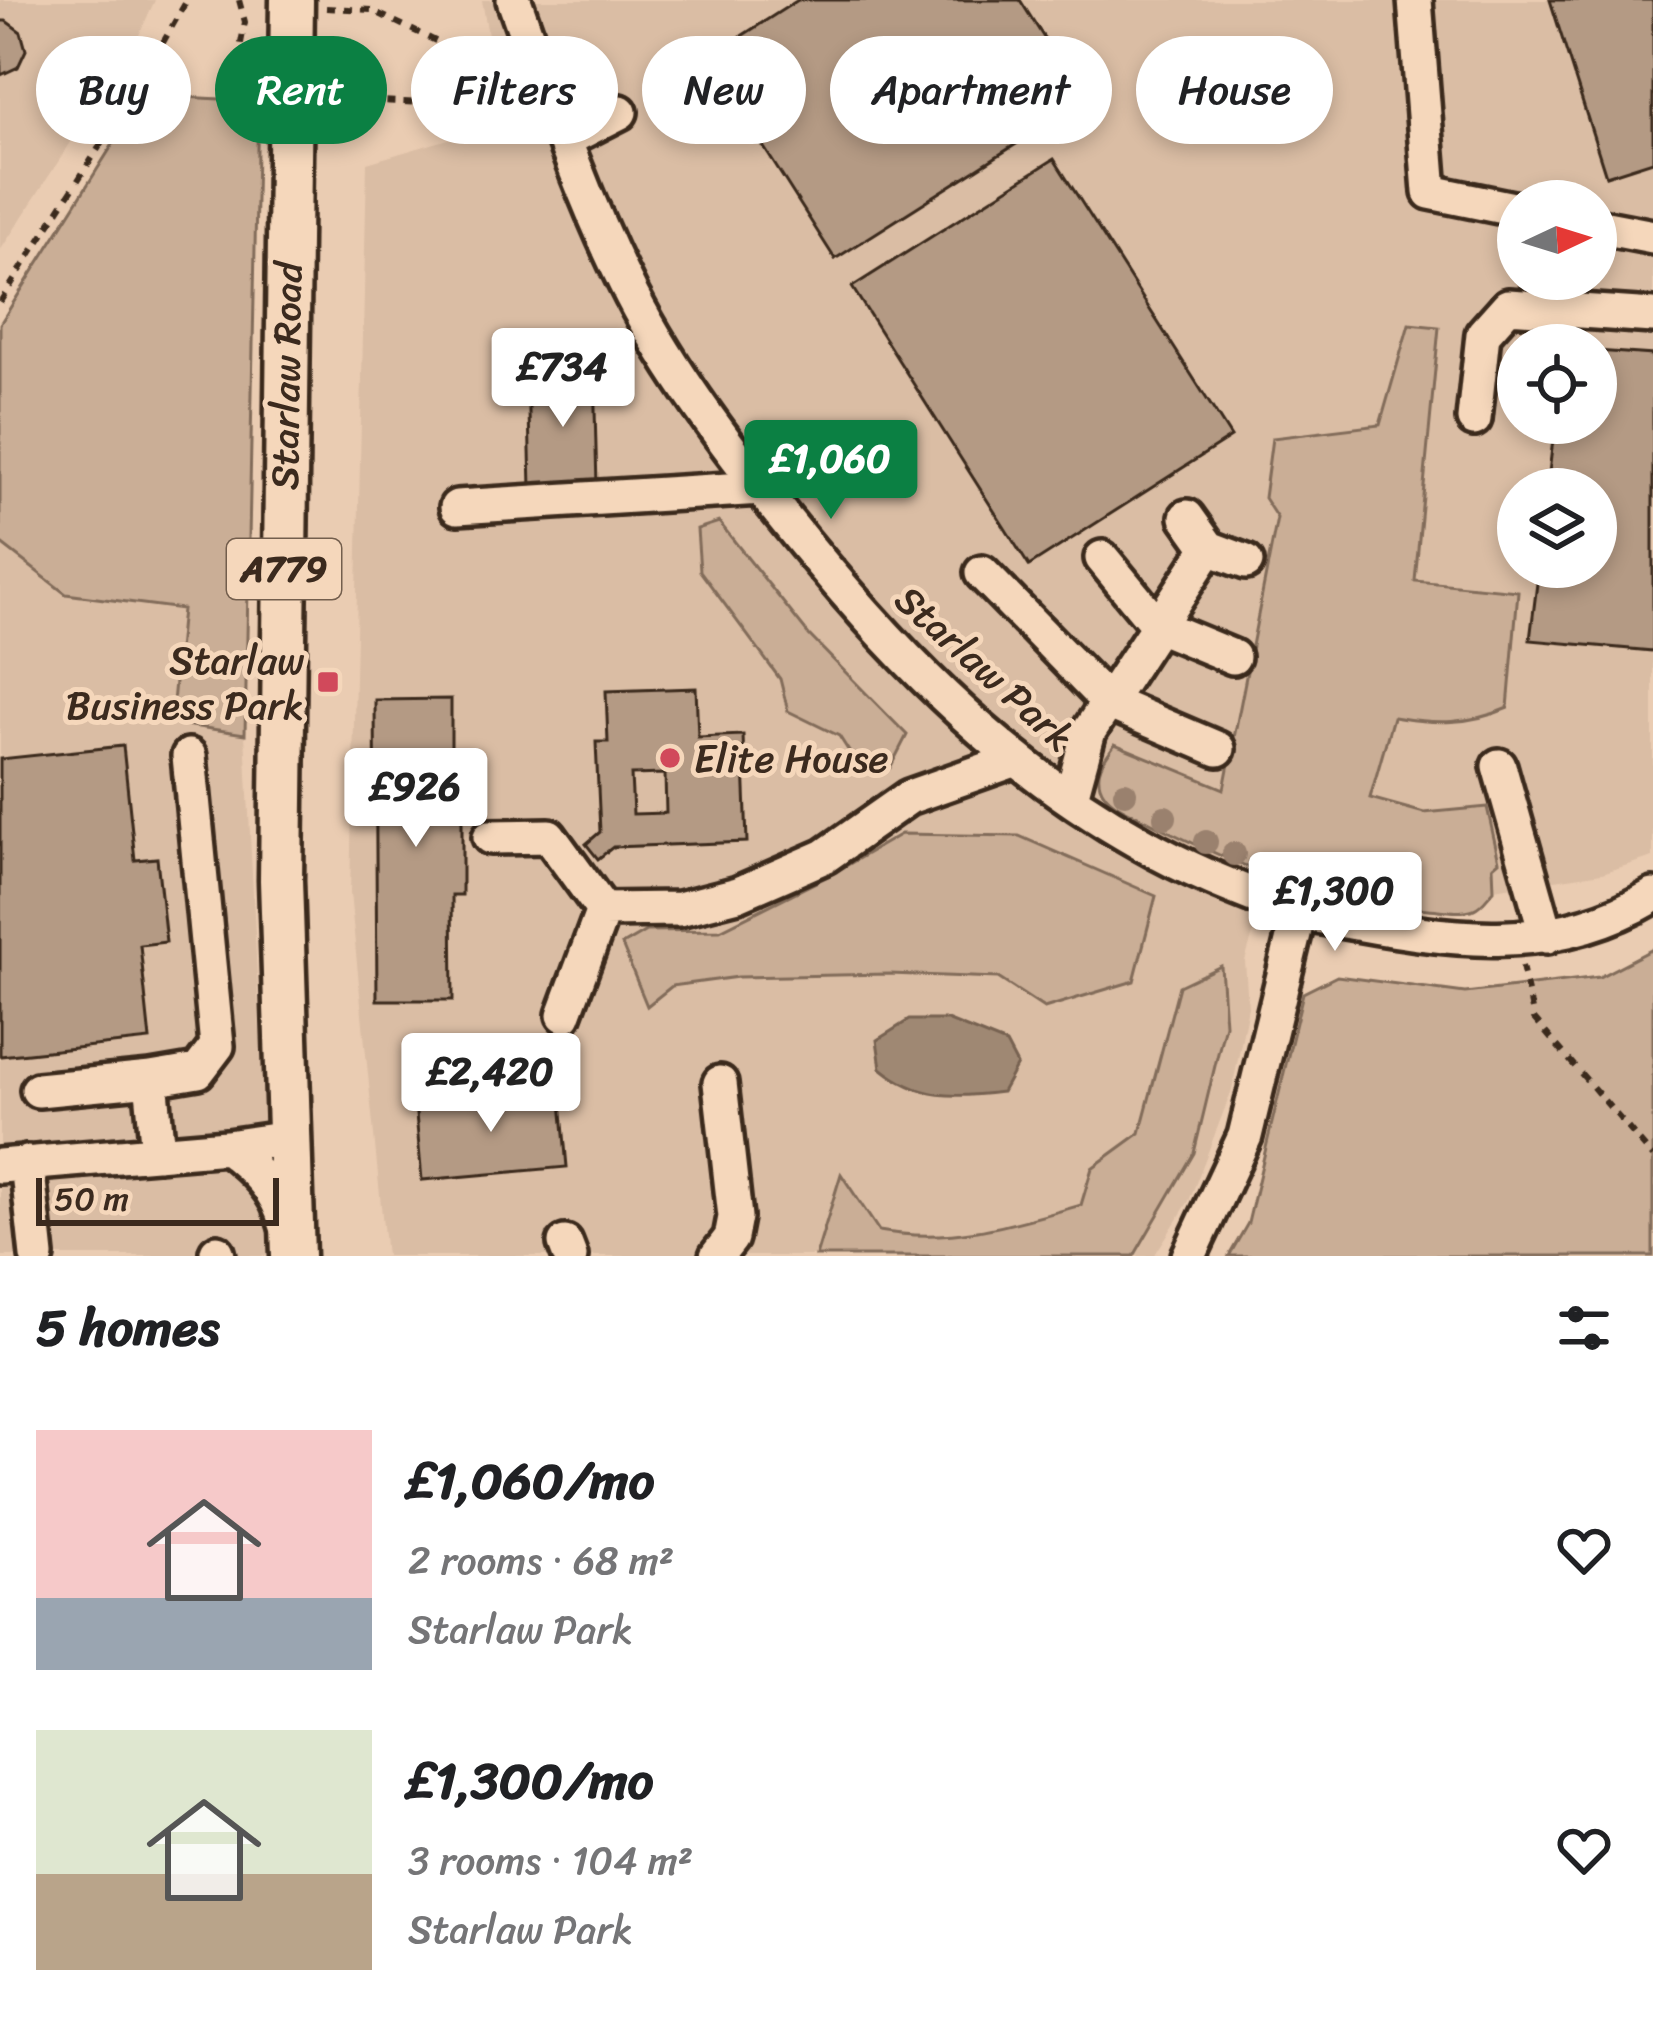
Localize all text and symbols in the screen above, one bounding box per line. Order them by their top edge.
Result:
chip: Buy [36,36,191,144]
chip: Rent [215,36,387,144]
chip: Filters [411,36,618,144]
chip: New [642,36,806,144]
chip: Apartment [830,36,1112,144]
chip: House [1136,36,1333,144]
north arrow [1497,180,1617,300]
map controls [1497,180,1617,588]
street label: Starlaw Road [250,259,323,491]
button: locate [1497,324,1617,444]
pin: £734 [492,328,634,430]
text: £734 [519,332,607,401]
pin: £1,060 [733,420,929,522]
text: £1,060 [771,424,891,493]
button: layers [1497,468,1617,588]
road number: A779 [227,539,341,599]
street label: Starlaw Park [878,567,1092,769]
place label: Starlaw Business Park [66,626,305,740]
marker: Starlaw Business Park [315,669,341,695]
place label: Elite House [694,724,889,793]
marker: Elite House [657,745,683,771]
pin: £926 [345,748,487,850]
text: £926 [371,752,461,821]
pin: £1,300 [1237,852,1433,954]
text: £1,300 [1276,856,1394,925]
pin: £2,420 [393,1033,589,1135]
text: £2,420 [428,1037,554,1106]
text: 50 m [54,1170,129,1228]
scale bar [36,1172,279,1225]
text: 5 homes [36,1283,219,1373]
icon: filters [1551,1295,1617,1361]
text: £1,060/mo [408,1436,654,1526]
icon: home [132,1478,276,1622]
icon: heart [1551,1517,1617,1583]
text: 2 rooms · 68 m² [408,1526,674,1595]
text: Starlaw Park [408,1595,633,1664]
text: £1,300/mo [408,1736,653,1826]
icon: home [132,1778,276,1922]
icon: heart [1551,1817,1617,1883]
text: 3 rooms · 104 m² [408,1826,693,1895]
text: Starlaw Park [408,1895,633,1964]

